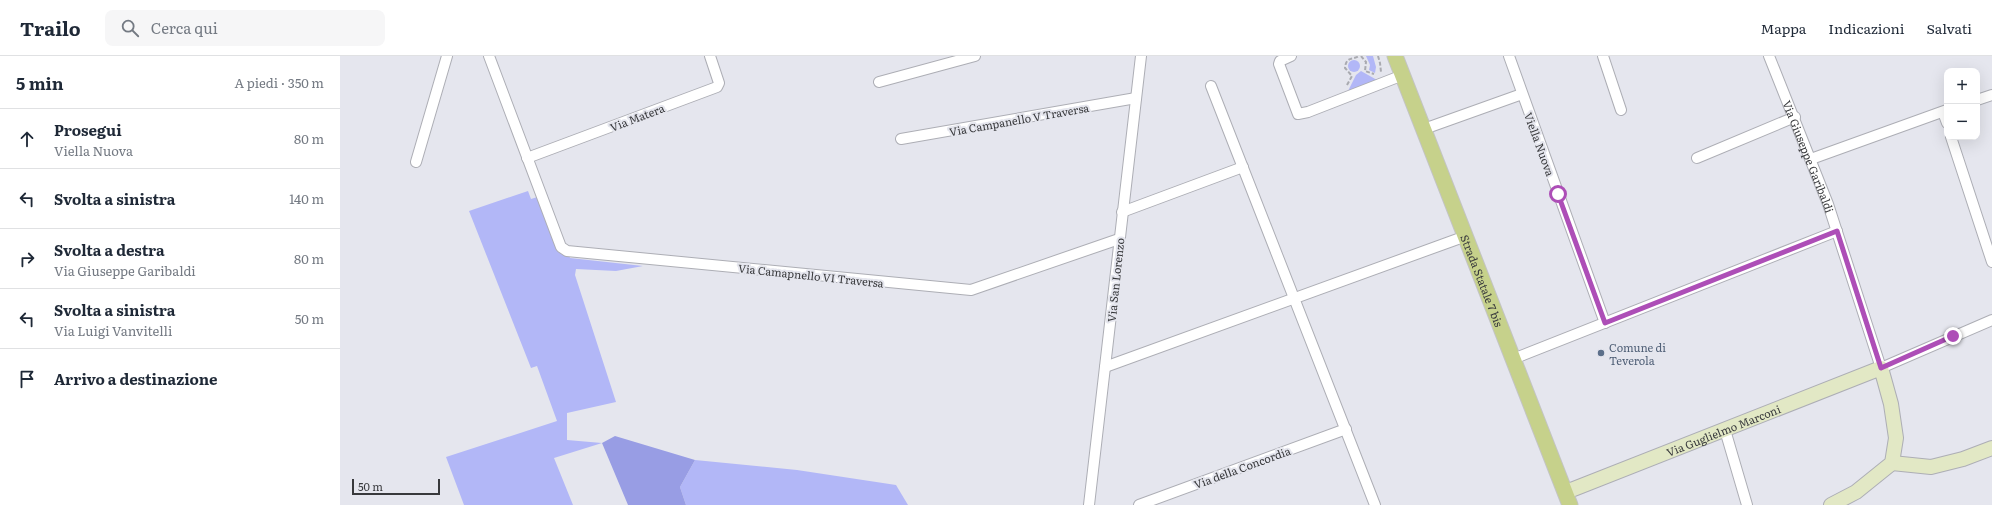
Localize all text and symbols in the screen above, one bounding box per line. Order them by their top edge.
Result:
search box [105,10,385,46]
text: Trailo [20,14,81,42]
text: Cerca qui [151,16,218,39]
icon: search [119,17,141,39]
text: Mappa [1760,18,1806,38]
text: Indicazioni [1828,18,1904,38]
text: Salvati [1926,18,1972,38]
map controls [1944,68,1980,140]
button: + [1944,68,1980,104]
text: 5 min [16,70,64,95]
text: A piedi · 350 m [235,73,324,92]
street label: Via Giuseppe Garibaldi [1779,98,1838,215]
street label: Via Matera [607,99,667,135]
street label: Via Campanello V Traversa [948,99,1090,139]
button: − [1944,104,1980,140]
street label: Viella Nuova [1521,110,1559,178]
text: Prosegui [54,118,122,141]
icon: ahead [16,128,38,150]
text: 80 m [294,129,324,148]
text: Viella Nuova [54,141,133,160]
route start [1549,185,1567,203]
text: Svolta a sinistra [54,187,175,210]
icon: left [16,188,38,210]
text: 140 m [289,189,324,208]
street label: Strada Statale 7 bis [1457,232,1508,329]
street label: Via San Lorenzo [1103,237,1127,323]
text: Svolta a destra [54,238,165,261]
icon: right [16,248,38,270]
text: 80 m [294,249,324,268]
street label: Via Camapnello VI Traversa [737,259,885,291]
text: Via Giuseppe Garibaldi [54,261,196,280]
text: Svolta a sinistra [54,298,175,321]
icon: left [16,308,38,330]
text: 50 m [295,309,324,328]
text: Via Luigi Vanvitelli [54,321,172,340]
route end [1944,327,1962,345]
place label: Comune di Teverola [1609,339,1666,368]
marker: Comune di Teverola [1596,348,1606,358]
text: Arrivo a destinazione [54,367,218,390]
icon: arrive [16,368,38,390]
street label: Via Guglielmo Marconi [1664,400,1783,460]
street label: Via della Concordia [1191,442,1293,492]
scale bar [352,477,440,496]
text: 50 m [358,478,383,494]

